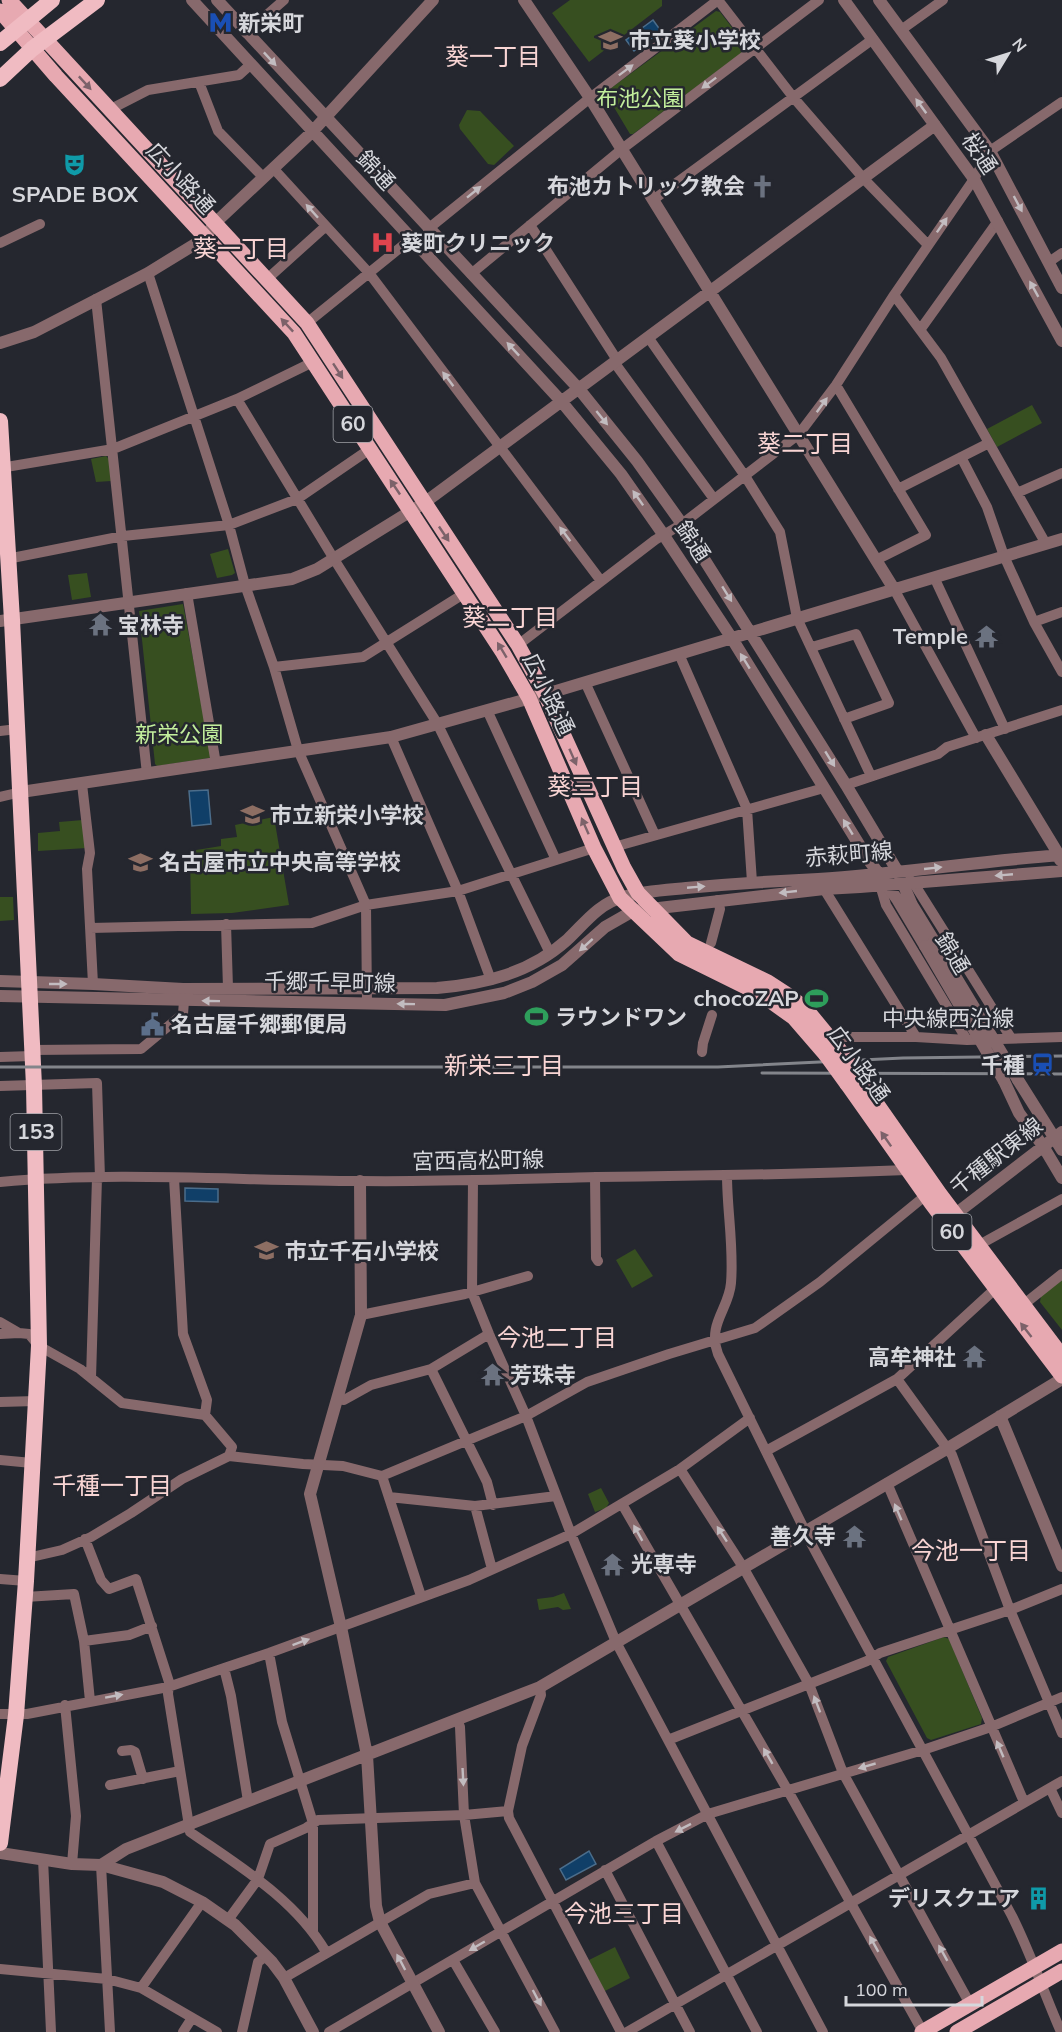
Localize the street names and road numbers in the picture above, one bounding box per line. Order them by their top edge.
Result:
street label: 桜通 [956,127,1004,179]
street label: 広小路通 [141,136,221,220]
street label: 錦通 [351,144,401,196]
road number: 60 [334,406,372,442]
street label: 錦通 [669,515,717,567]
street label: 広小路通 [517,648,581,740]
street label: 赤萩町線 [804,836,894,872]
street label: 錦通 [930,927,976,979]
street label: 千郷千早町線 [264,967,396,997]
street label: 中央線西沿線 [882,1004,1014,1032]
street label: 広小路通 [822,1020,896,1108]
street label: 千種駅東線 [944,1111,1048,1201]
road number: 153 [10,1114,62,1150]
street label: 宮西高松町線 [412,1145,544,1175]
road number: 60 [932,1214,972,1250]

